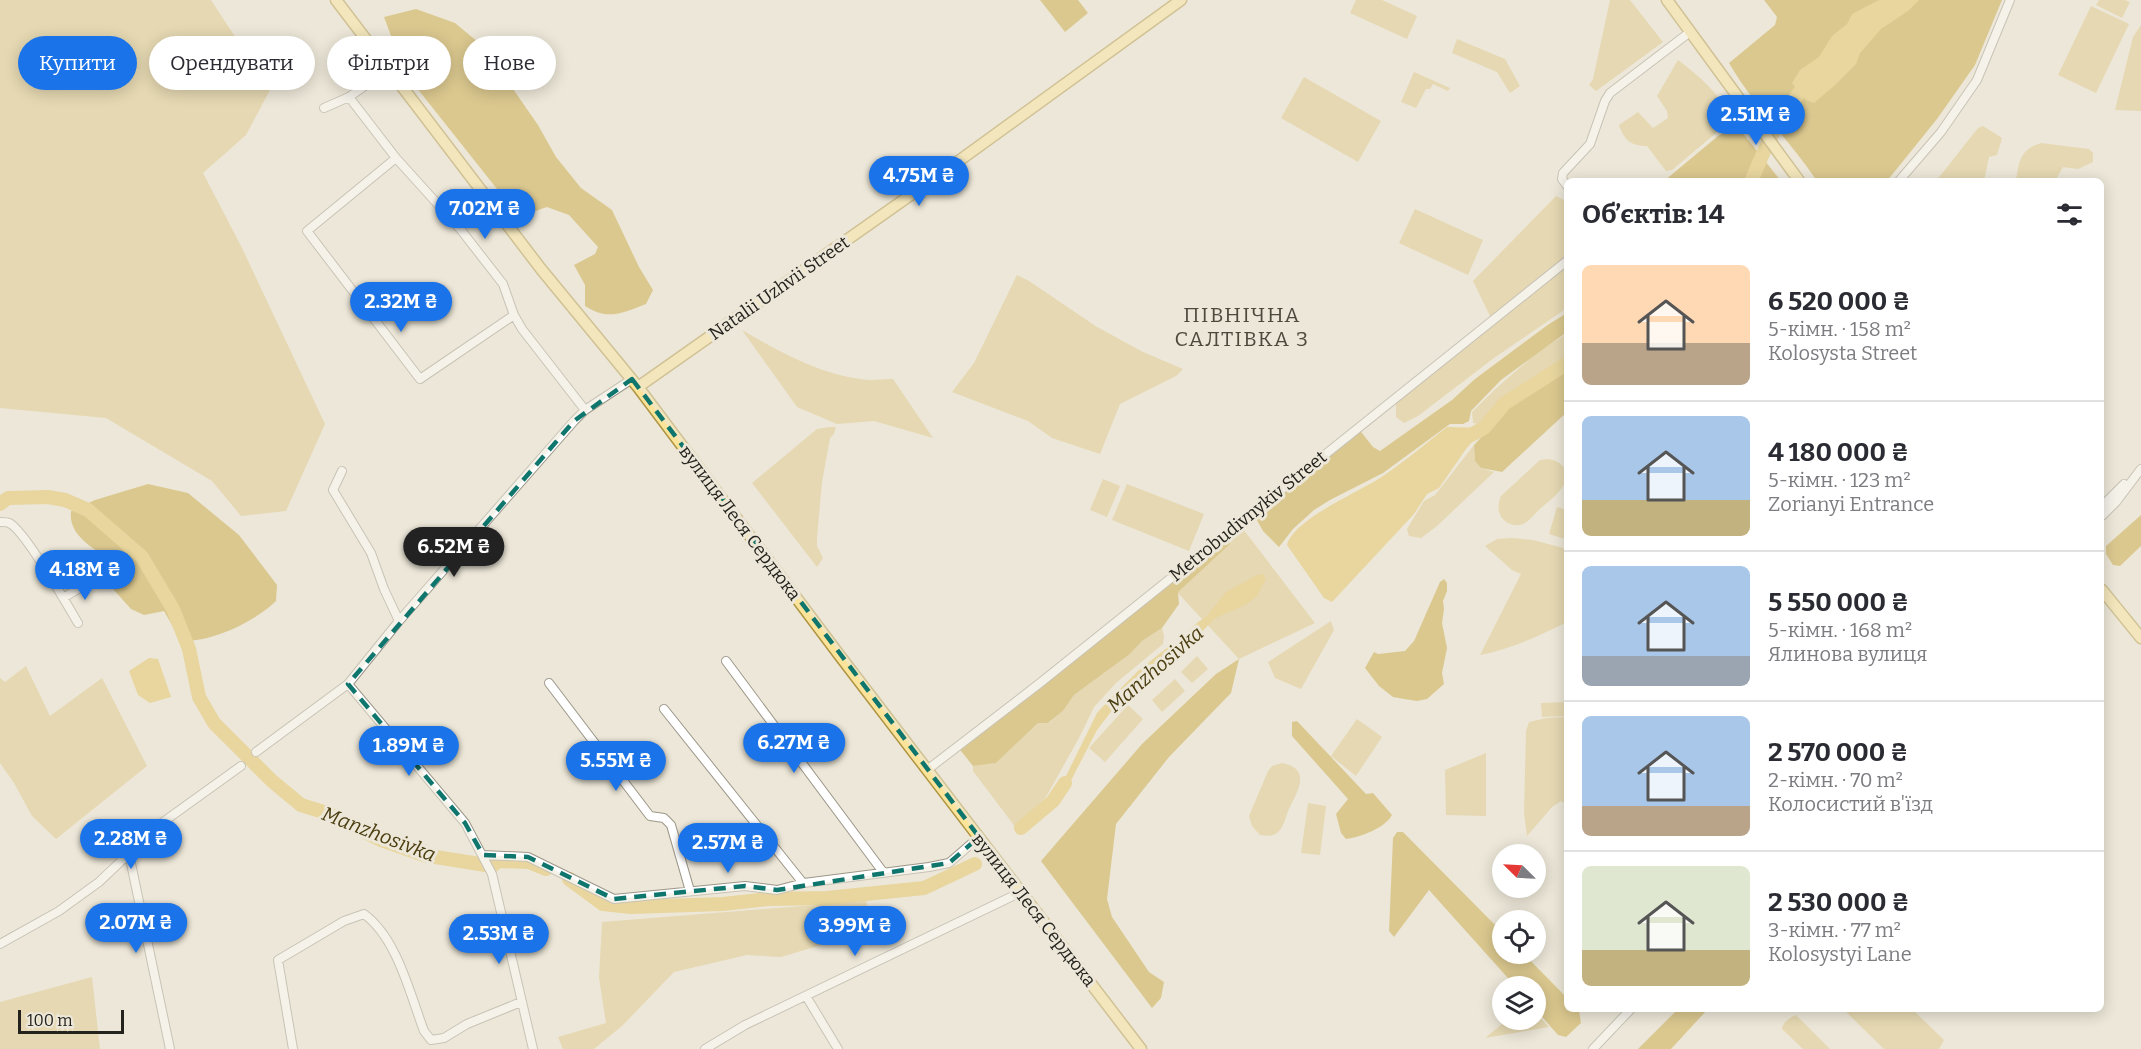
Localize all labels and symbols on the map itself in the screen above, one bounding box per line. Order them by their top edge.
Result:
pin: 2.51M ₴ [1701,95,1811,146]
pin: 4.75M ₴ [864,156,974,207]
pin: 7.02M ₴ [430,189,540,240]
street label: Natalii Uzhvii Street [705,231,854,345]
pin: 2.32M ₴ [346,282,456,333]
district label: ПІВНІЧНА САЛТІВКА 3 [1175,302,1309,352]
street label: вулиця Леся Сердюка [674,441,806,605]
street label: Metrobudivnykiv Street [1165,446,1331,586]
pin: 6.52M ₴ [399,527,509,578]
pin: 4.18M ₴ [30,550,140,601]
water label: Manzhosivka [1102,621,1208,717]
pin: 6.27M ₴ [739,723,849,774]
pin: 1.89M ₴ [354,726,464,777]
pin: 5.55M ₴ [561,741,671,792]
water label: Manzhosivka [319,801,439,867]
pin: 2.28M ₴ [76,819,186,870]
pin: 2.57M ₴ [673,823,783,874]
street label: вулиця Леся Сердюка [967,829,1101,991]
north arrow [1492,844,1546,898]
pin: 2.07M ₴ [81,903,191,954]
pin: 3.99M ₴ [800,906,910,957]
pin: 2.53M ₴ [444,914,554,965]
scale bar [18,1007,124,1034]

